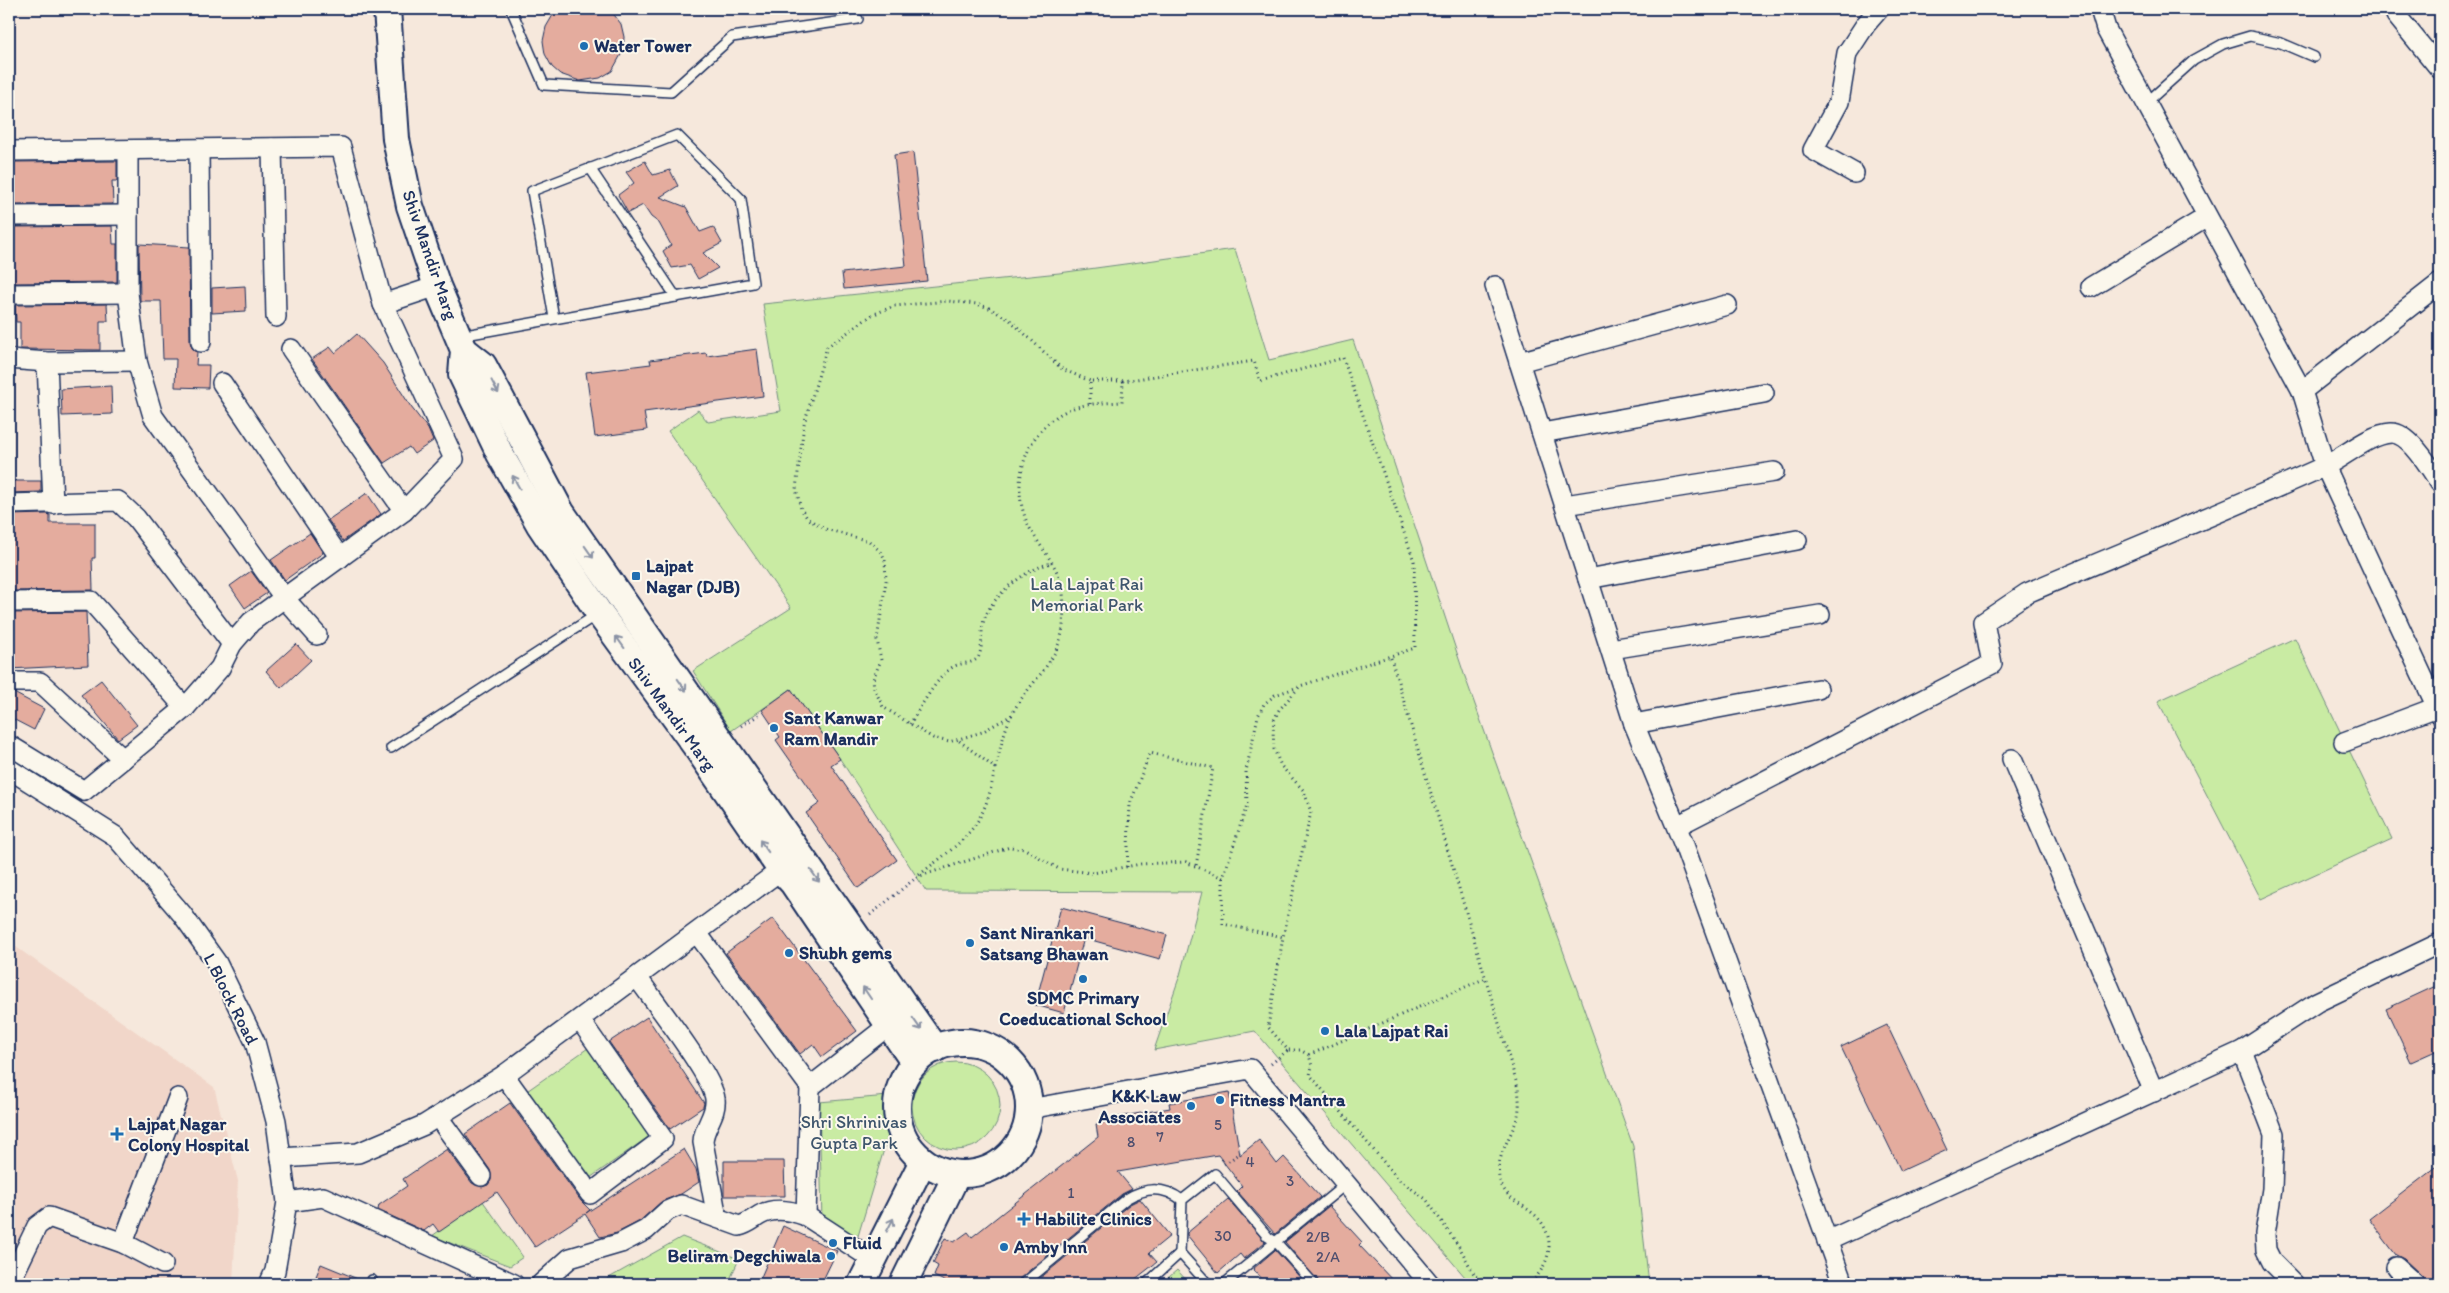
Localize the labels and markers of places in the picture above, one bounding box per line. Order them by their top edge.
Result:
place label: Water Tower [594,35,692,57]
marker: Water Tower [578,40,590,52]
place label: Lajpat Nagar (DJB) [646,555,740,598]
marker: Lajpat Nagar (DJB) [630,570,642,582]
place label: Sant Kanwar Ram Mandir [784,707,884,750]
marker: Sant Kanwar Ram Mandir [768,722,780,734]
place label: Sant Nirankari Satsang Bhawan [980,922,1109,965]
marker: Sant Nirankari Satsang Bhawan [964,937,976,949]
place label: Shubh gems [799,942,892,964]
marker: Shubh gems [783,947,795,959]
marker: SDMC Primary Coeducational School [1077,973,1089,985]
place label: SDMC Primary Coeducational School [999,987,1168,1030]
place label: Lala Lajpat Rai [1335,1020,1448,1042]
marker: Lala Lajpat Rai [1319,1025,1331,1037]
place label: K&K Law Associates [1097,1085,1182,1128]
place label: Fitness Mantra [1230,1089,1346,1111]
marker: Fitness Mantra [1214,1094,1226,1106]
marker: K&K Law Associates [1185,1100,1197,1112]
place label: Lajpat Nagar Colony Hospital [128,1113,250,1156]
marker: Lajpat Nagar Colony Hospital [110,1127,124,1141]
place label: Habilite Clinics [1035,1208,1152,1230]
marker: Habilite Clinics [1017,1212,1031,1226]
place label: Fluid [843,1232,882,1254]
place label: Amby Inn [1013,1236,1087,1258]
marker: Fluid [827,1237,839,1249]
marker: Amby Inn [998,1241,1010,1253]
place label: Beliram Degchiwala [668,1245,822,1267]
marker: Beliram Degchiwala [825,1250,837,1262]

